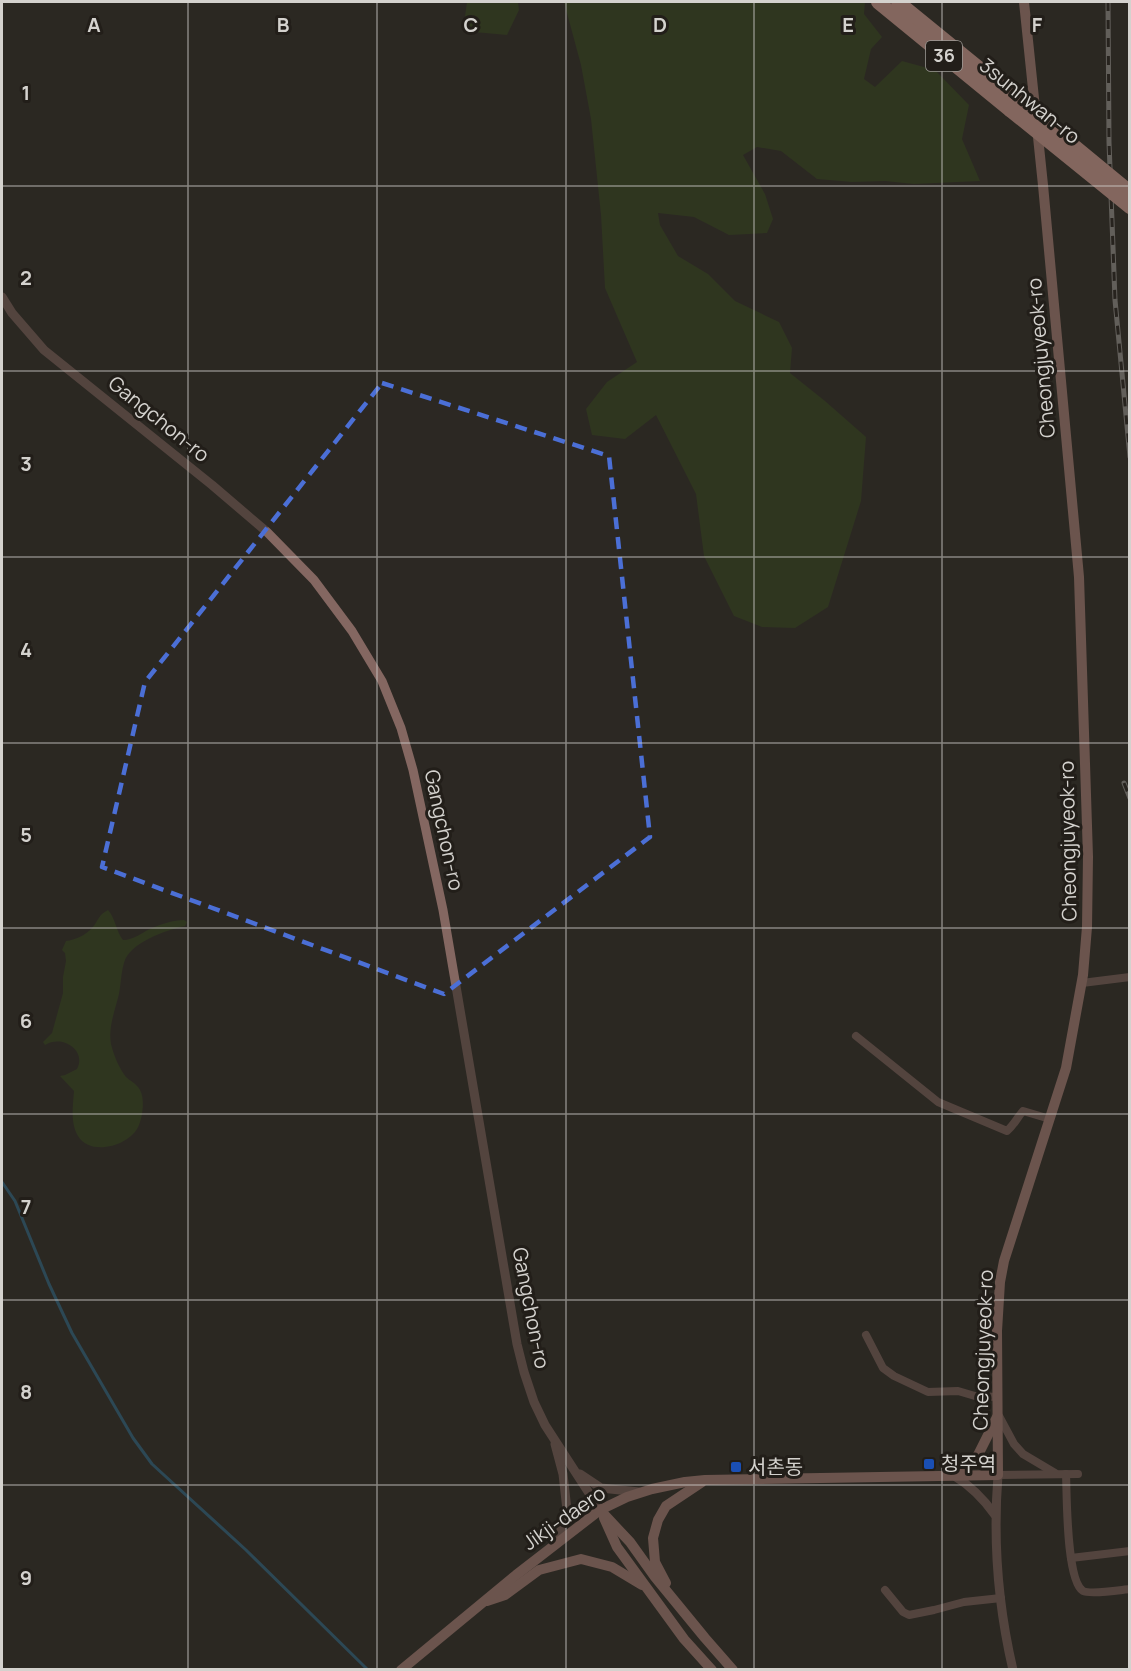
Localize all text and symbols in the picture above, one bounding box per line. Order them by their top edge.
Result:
text: A [87,11,101,38]
text: B [277,11,290,38]
text: C [464,11,478,38]
text: D [653,11,667,38]
text: E [842,11,854,38]
text: F [1032,11,1043,38]
road number: 36 [926,41,962,71]
street label: 3sunhwan-ro [974,52,1086,150]
text: 1 [22,79,30,106]
text: 2 [20,264,32,291]
street label: Cheongjuyeok-ro [1020,277,1061,439]
street label: Gangchon-ro [103,369,216,468]
text: 3 [20,450,32,477]
text: 4 [20,636,32,663]
street label: Cheongjuyeok-ro [1053,760,1082,922]
street label: Gangchon-ro [419,767,470,893]
text: 5 [20,821,32,848]
text: 6 [20,1007,32,1034]
text: 7 [21,1193,31,1220]
street label: Gangchon-ro [507,1245,556,1371]
street label: Cheongjuyeok-ro [966,1269,999,1431]
text: 8 [20,1378,32,1405]
place label: 청주역 [941,1450,996,1477]
place label: 서촌동 [748,1453,803,1480]
marker: 청주역 [922,1457,936,1471]
marker: 서촌동 [729,1460,743,1474]
street label: Jikji-daero [517,1479,611,1556]
text: 9 [20,1564,32,1591]

